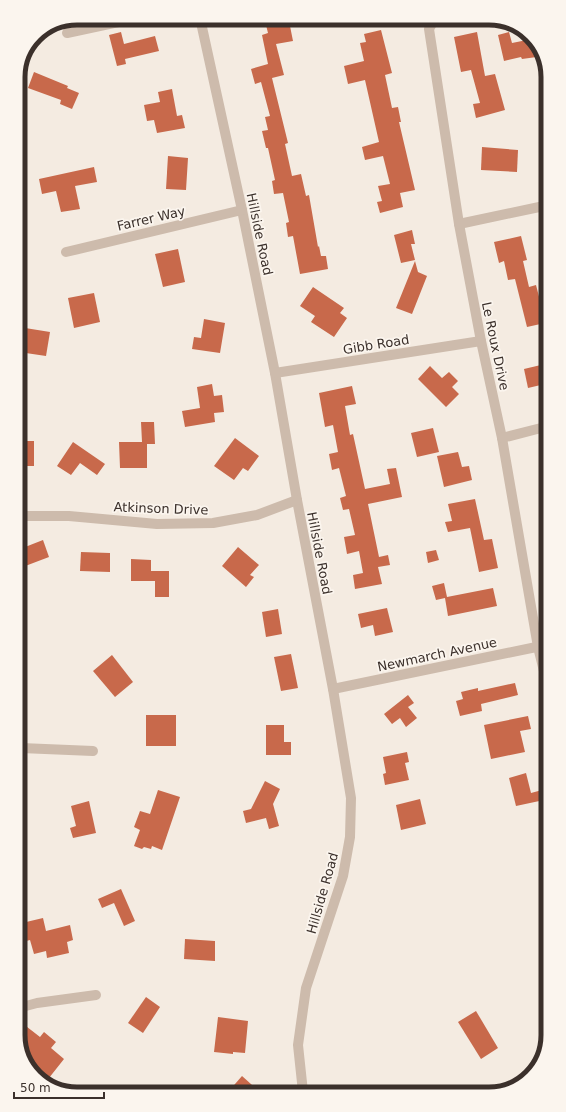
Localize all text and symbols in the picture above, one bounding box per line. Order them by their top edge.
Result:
street label: Hillside Road [243,191,276,277]
street label: Farrer Way [116,203,187,234]
street label: Le Roux Drive [479,300,512,392]
street label: Gibb Road [342,332,410,357]
street label: Atkinson Drive [113,499,209,518]
street label: Hillside Road [304,510,335,596]
street label: Newmarch Avenue [376,634,498,674]
street label: Hillside Road [304,851,341,936]
scale bar [14,1074,104,1100]
text: 50 m [20,1081,51,1095]

